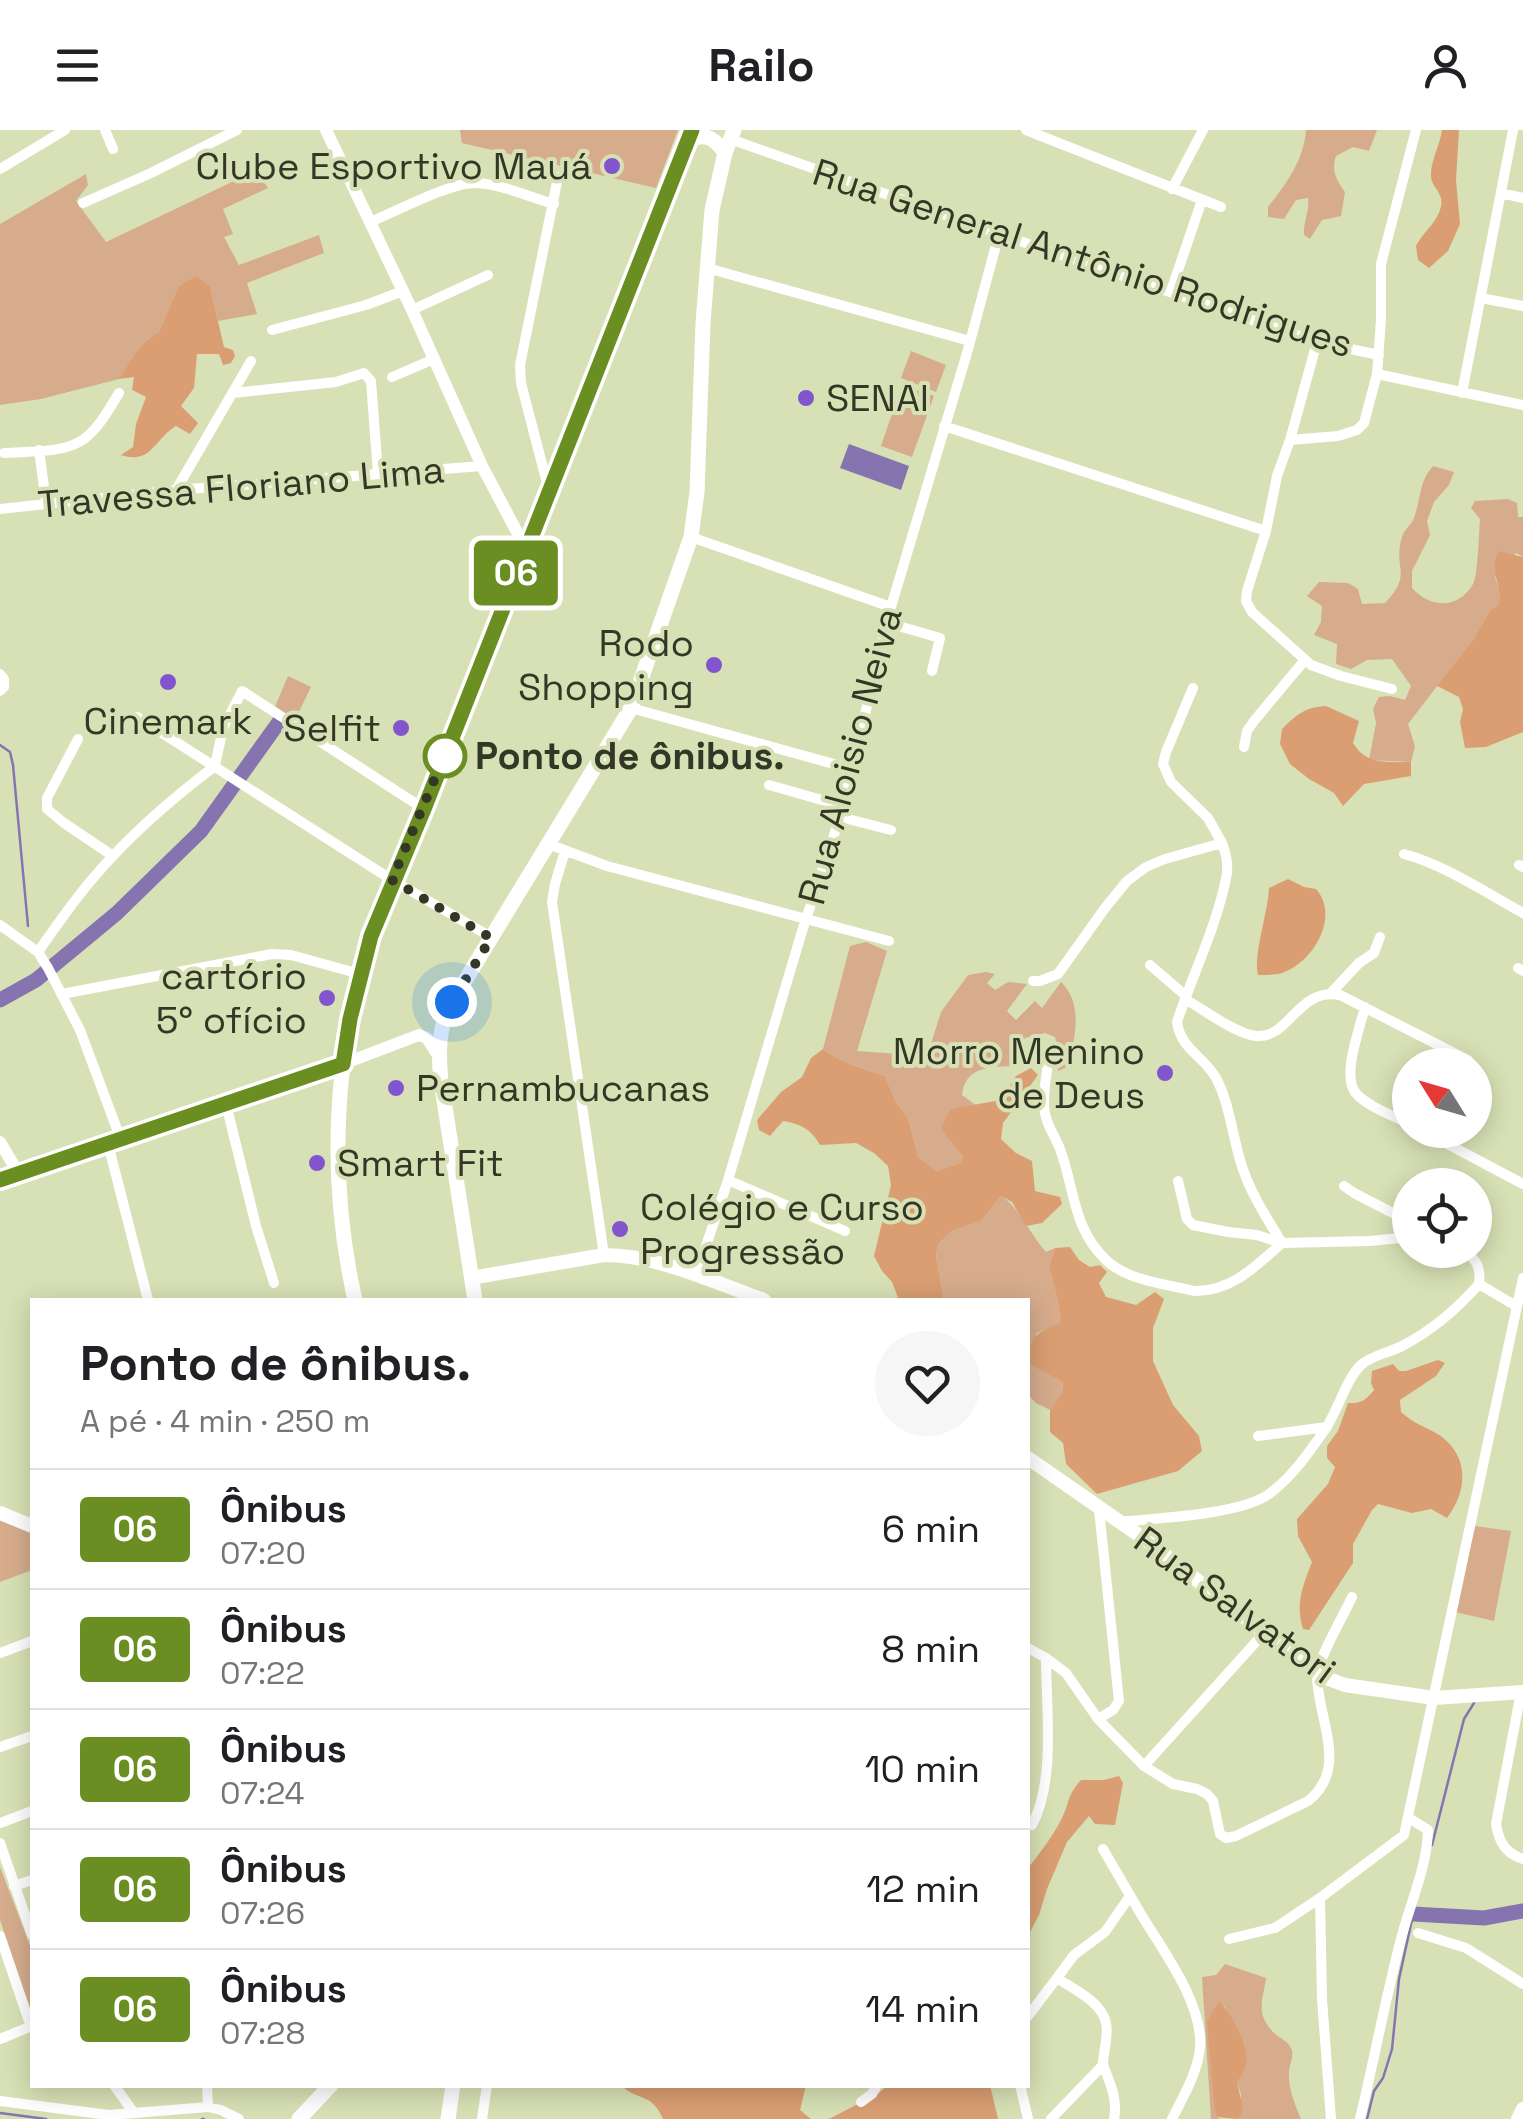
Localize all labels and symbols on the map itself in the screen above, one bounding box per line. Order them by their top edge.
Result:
place label: Clube Esportivo Mauá [196,142,592,190]
street label: Rua General Antônio Rodrigues [807,148,1359,368]
marker: Clube Esportivo Mauá [601,155,623,177]
place label: SENAI [826,374,929,422]
marker: SENAI [795,387,817,409]
street label: Travessa Floriano Lima [36,445,446,529]
line badge: 06 [471,540,561,606]
street label: Rua Aloisio Neiva [787,602,913,910]
place label: Rodo Shopping [518,619,694,711]
marker: Rodo Shopping [703,654,725,676]
marker: Cinemark [157,671,179,693]
place label: Cinemark [84,697,252,745]
place label: Selfit [283,704,381,752]
marker: Selfit [390,717,412,739]
place label: Ponto de ônibus. [475,732,785,780]
marker: Ponto de ônibus. [424,735,466,777]
place label: cartório 5° ofício [156,952,307,1044]
your location [427,977,477,1027]
marker: cartório 5° ofício [316,987,338,1009]
place label: Morro Menino de Deus [893,1027,1145,1119]
north arrow [1392,1048,1492,1148]
marker: Morro Menino de Deus [1154,1062,1176,1084]
place label: Pernambucanas [416,1064,710,1112]
marker: Pernambucanas [385,1077,407,1099]
place label: Smart Fit [337,1139,504,1187]
marker: Smart Fit [306,1152,328,1174]
place label: Colégio e Curso Progressão [640,1183,924,1275]
marker: Colégio e Curso Progressão [609,1218,631,1240]
street label: Rua Salvatori [1125,1516,1345,1694]

